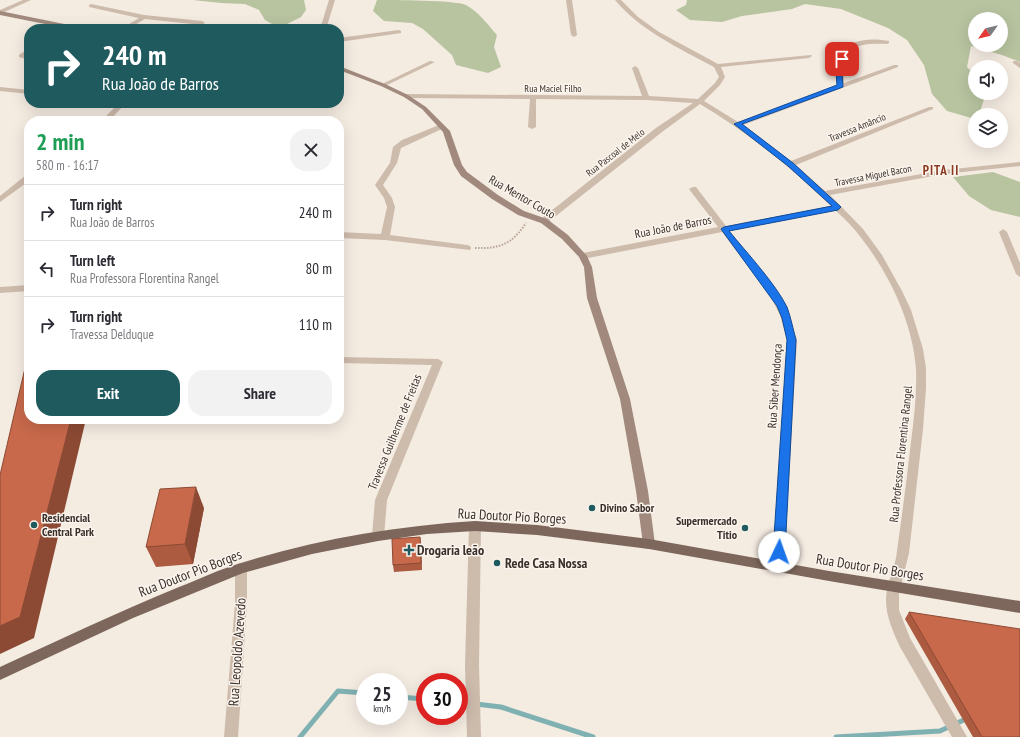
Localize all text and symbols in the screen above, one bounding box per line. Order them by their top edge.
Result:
north arrow [968,12,1008,52]
map controls [968,12,1008,148]
text: 240 m [102,36,166,73]
icon: right [36,40,88,92]
pin [825,42,859,76]
icon: arrive [831,48,853,70]
button: sound [968,60,1008,100]
text: Rua João de Barros [102,72,219,95]
street label: Rua Maciel Filho [524,82,582,95]
button: layers [968,108,1008,148]
street label: Travessa Amâncio [827,110,888,145]
street label: Rua Pascoal de Melo [583,125,647,179]
text: 2 min [36,126,84,157]
button: close [290,129,332,171]
text: 580 m · 16:17 [36,157,99,174]
street label: Travessa Miguel Bacon [834,162,913,189]
district label: PITA II [923,162,959,179]
street label: Rua Mentor Couto [486,171,558,222]
text: Turn right [70,195,122,214]
icon: right [36,202,58,224]
text: 240 m [299,203,332,222]
street label: Rua João de Barros [633,212,713,241]
text: Rua João de Barros [70,214,154,231]
text: Turn left [70,251,115,270]
icon: left [36,258,58,280]
text: 80 m [306,259,332,278]
text: Rua Professora Florentina Rangel [70,270,219,287]
text: Turn right [70,307,122,326]
icon: right [36,314,58,336]
text: 110 m [299,315,332,334]
text: Travessa Delduque [70,326,154,343]
street label: Rua Siber Mendonça [764,343,785,429]
button: Exit [36,370,180,416]
button: Share [188,370,332,416]
street label: Travessa Guilherme de Freitas [364,372,425,492]
street label: Rua Professora Florentina Rangel [886,385,915,523]
place label: Divino Sabor [600,500,655,515]
marker: Divino Sabor [587,503,597,513]
street label: Rua Doutor Pio Borges [457,504,567,528]
place label: Residencial Central Park [42,510,94,539]
place label: Supermercado Titio [676,513,738,542]
marker: Residencial Central Park [29,520,39,530]
marker: Supermercado Titio [740,523,750,533]
position arrow [758,531,800,573]
place label: Drogaria leão [417,541,484,559]
street label: Rua Doutor Pio Borges [136,545,244,601]
marker: Drogaria leão [404,545,414,555]
street label: Rua Doutor Pio Borges [815,550,925,584]
place label: Rede Casa Nossa [505,554,588,572]
marker: Rede Casa Nossa [492,558,502,568]
street label: Rua Leopoldo Azevedo [224,597,250,707]
speed limit sign: 30 [416,673,468,725]
text: 25 [372,681,392,707]
text: km/h [373,702,391,715]

